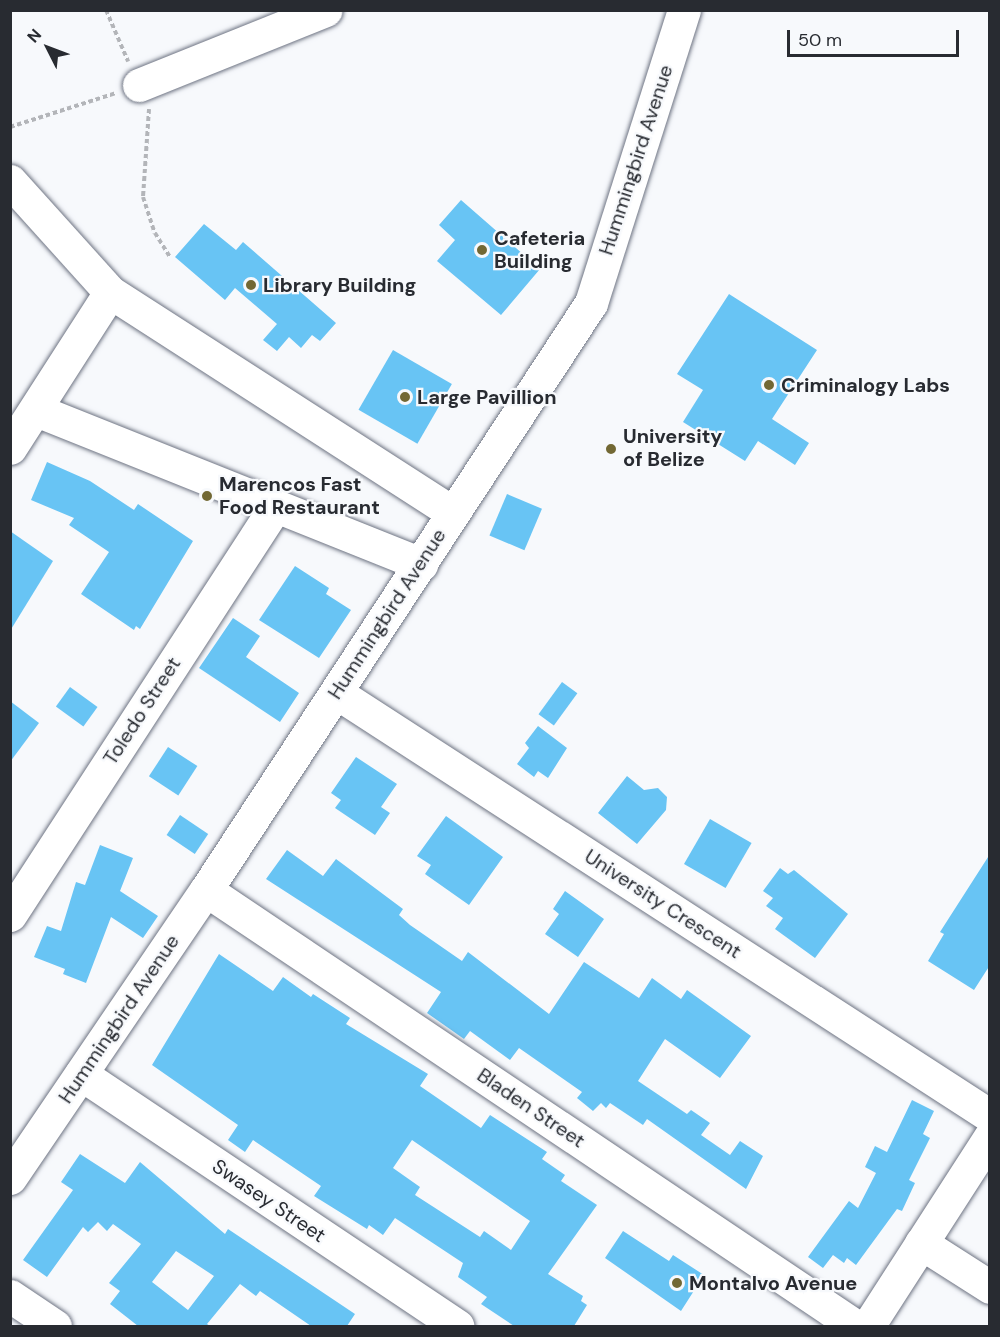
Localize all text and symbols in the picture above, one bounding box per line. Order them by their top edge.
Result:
north arrow [18,18,78,78]
scale bar [790,18,962,56]
text: N [23,24,46,47]
text: 50 m [798,28,842,52]
street label: Hummingbird Avenue [594,62,678,258]
place label: Cafeteria Building [494,226,585,273]
marker: Cafeteria Building [475,243,489,257]
place label: Library Building [263,273,416,297]
marker: Library Building [244,278,258,292]
place label: Criminalogy Labs [781,373,950,397]
marker: Criminalogy Labs [762,378,776,392]
place label: Large Pavillion [417,385,557,409]
marker: Large Pavillion [398,390,412,404]
place label: University of Belize [623,425,722,472]
marker: University of Belize [604,442,618,456]
place label: Marencos Fast Food Restaurant [219,472,380,519]
marker: Marencos Fast Food Restaurant [200,489,214,503]
street label: Hummingbird Avenue [323,524,451,704]
street label: Toledo Street [98,653,186,769]
street label: University Crescent [580,844,746,964]
street label: Hummingbird Avenue [54,930,184,1108]
street label: Bladen Street [473,1063,589,1153]
street label: Swasey Street [208,1154,330,1248]
place label: Montalvo Avenue [689,1271,857,1295]
marker: Montalvo Avenue [670,1276,684,1290]

